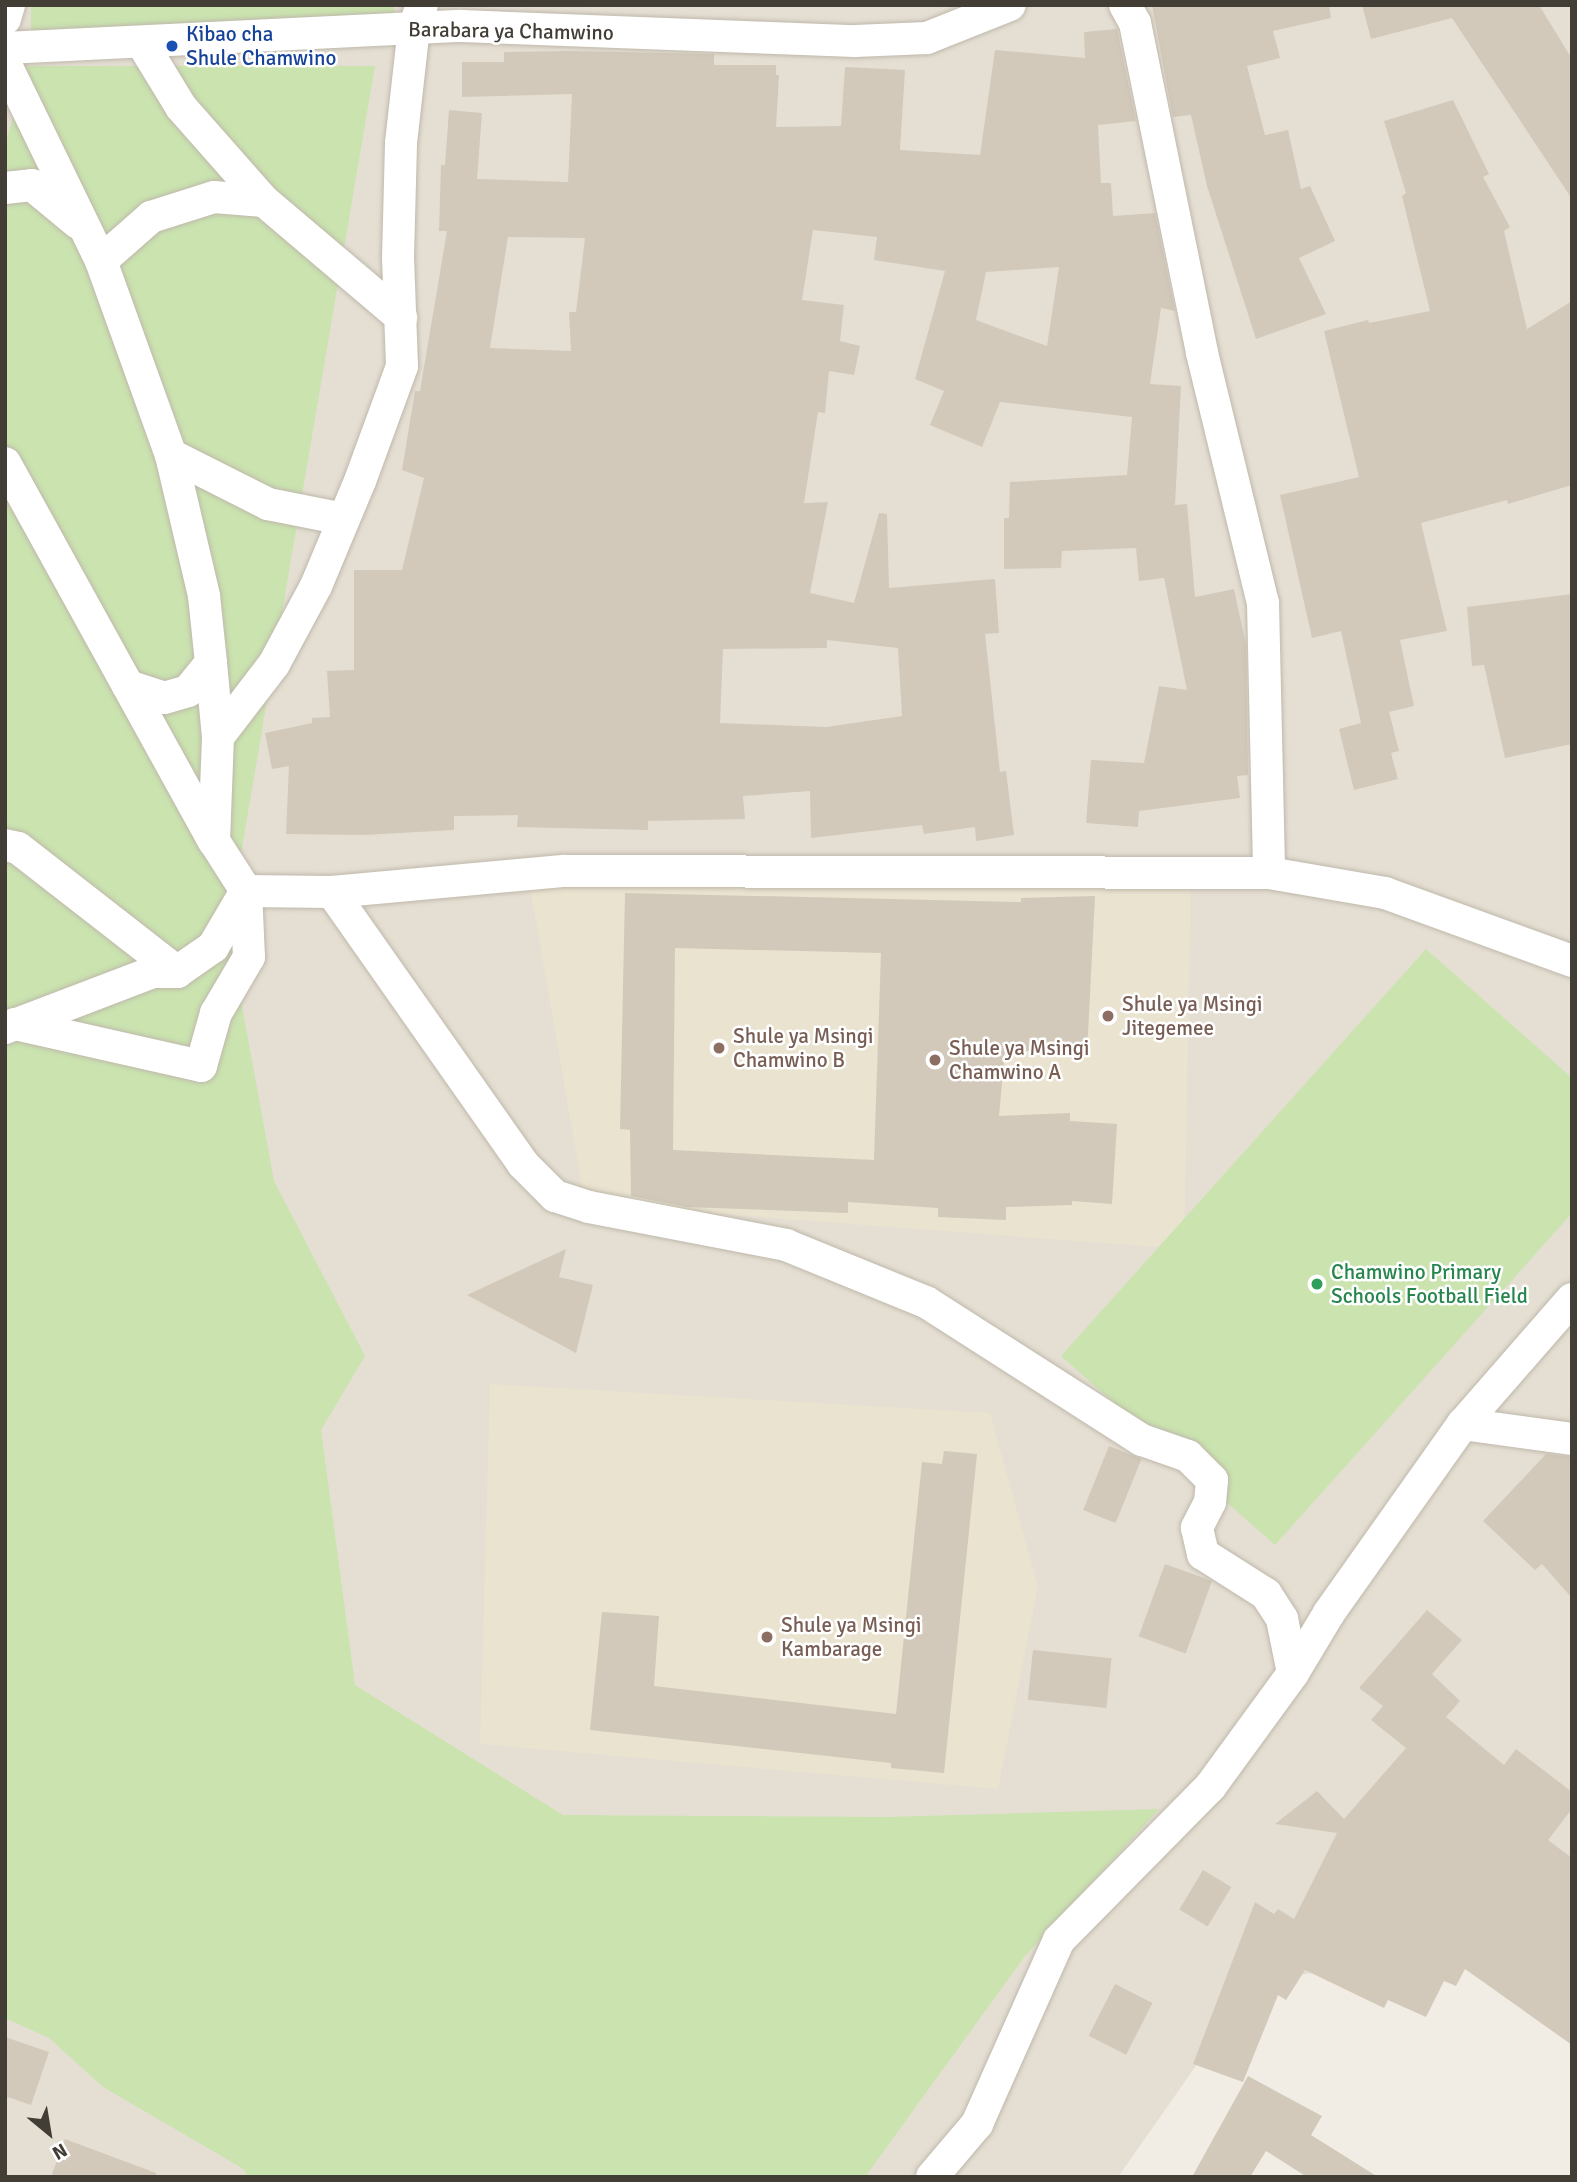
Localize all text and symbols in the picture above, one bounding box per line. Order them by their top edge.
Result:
street label: Barabara ya Chamwino [408,17,614,45]
place label: Kibao cha Shule Chamwino [186,21,336,71]
marker: Kibao cha Shule Chamwino [164,38,180,54]
place label: Shule ya Msingi Jitegemee [1122,991,1263,1041]
marker: Shule ya Msingi Jitegemee [1100,1008,1116,1024]
place label: Shule ya Msingi Chamwino B [733,1023,874,1073]
place label: Shule ya Msingi Chamwino A [949,1035,1090,1085]
marker: Shule ya Msingi Chamwino B [711,1040,727,1056]
marker: Shule ya Msingi Chamwino A [927,1052,943,1068]
place label: Chamwino Primary Schools Football Field [1331,1259,1528,1309]
marker: Chamwino Primary Schools Football Field [1309,1276,1325,1292]
place label: Shule ya Msingi Kambarage [781,1612,922,1662]
marker: Shule ya Msingi Kambarage [759,1629,775,1645]
north arrow [14,2098,84,2168]
text: N [48,2137,71,2165]

